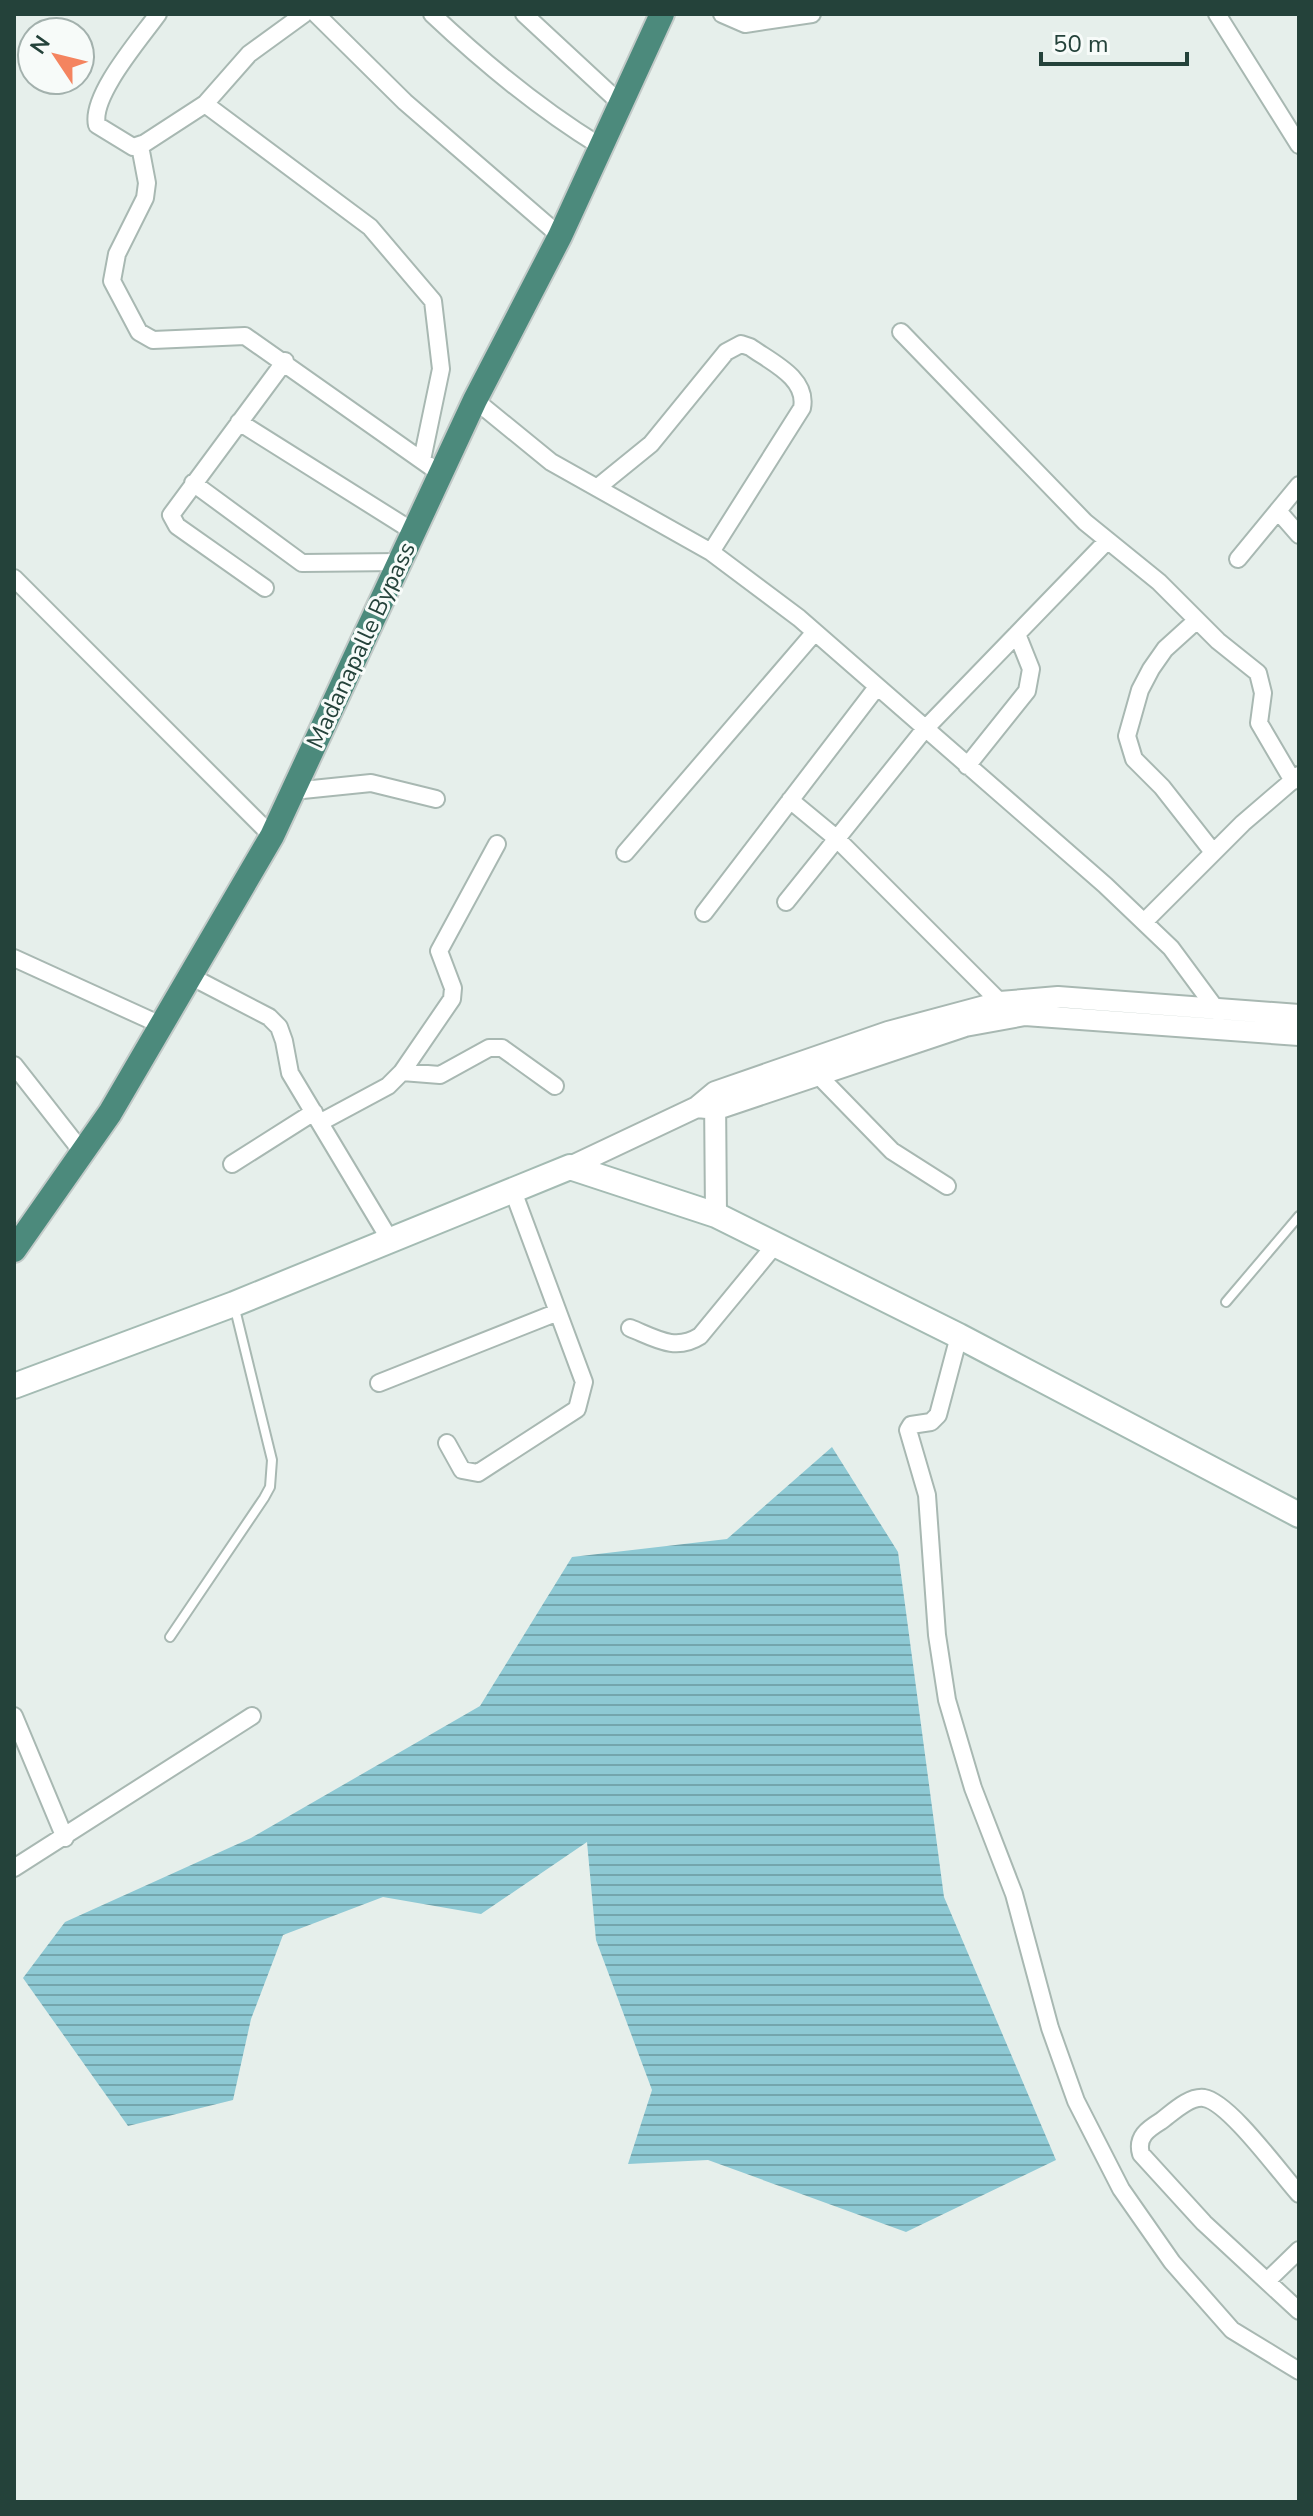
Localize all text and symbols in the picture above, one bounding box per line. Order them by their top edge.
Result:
north arrow [16,16,96,96]
scale bar [1041,16,1187,66]
text: 50 m [1053,28,1109,60]
text: N [23,30,57,60]
street label: Madanapalle Bypass [299,537,423,753]

